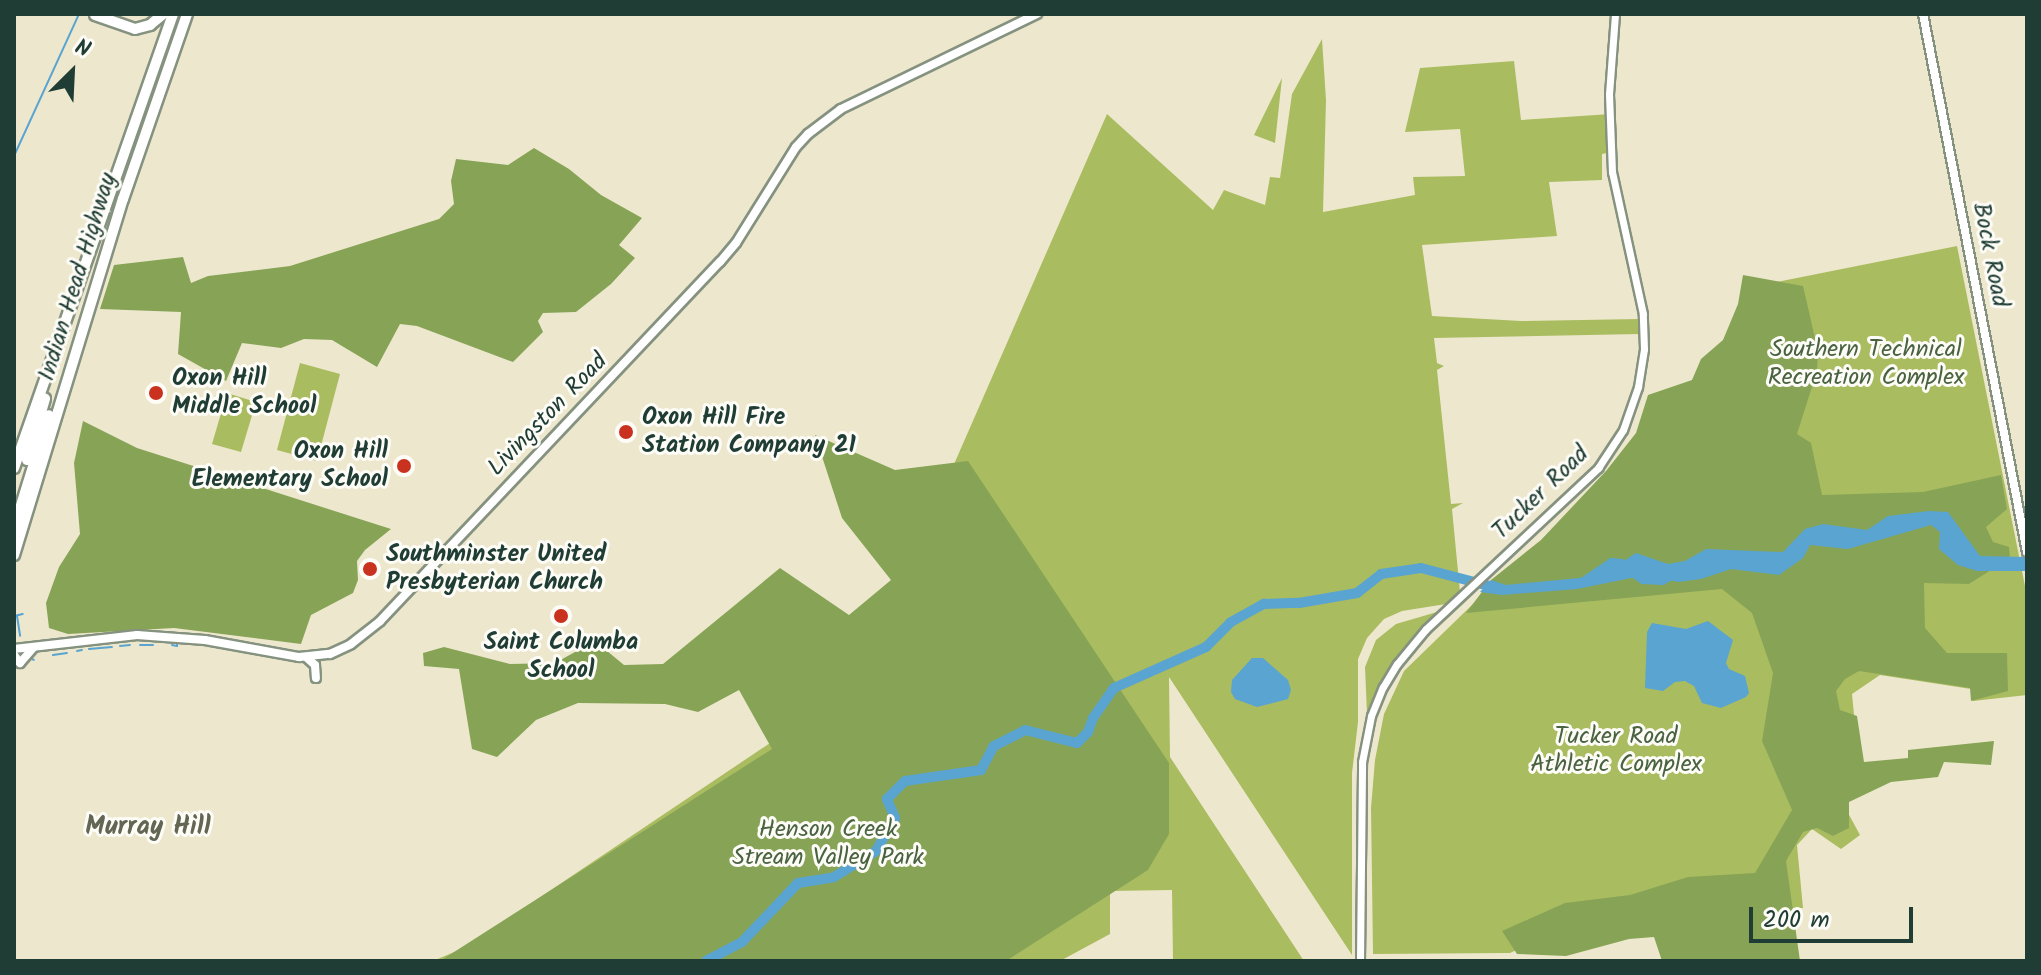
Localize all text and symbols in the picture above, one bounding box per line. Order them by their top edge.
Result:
text: N [68,31,95,68]
north arrow [32,32,112,112]
street label: Indian Head Highway [33,169,123,385]
street label: Bock Road [1966,200,2014,310]
park label: Southern Technical Recreation Complex [1768,336,1964,392]
street label: Livingston Road [482,348,614,482]
place label: Oxon Hill Middle School [172,365,316,421]
marker: Oxon Hill Middle School [147,384,165,402]
place label: Oxon Hill Fire Station Company 21 [642,404,856,460]
marker: Oxon Hill Fire Station Company 21 [617,423,635,441]
place label: Oxon Hill Elementary School [192,438,388,494]
street label: Tucker Road [1487,440,1595,546]
marker: Oxon Hill Elementary School [395,457,413,475]
place label: Southminster United Presbyterian Church [386,541,606,597]
marker: Southminster United Presbyterian Church [361,560,379,578]
marker: Saint Columba School [552,607,570,625]
place label: Saint Columba School [484,629,638,685]
park label: Tucker Road Athletic Complex [1530,723,1702,779]
district label: Murray Hill [85,812,211,844]
park label: Henson Creek Stream Valley Park [732,816,924,872]
scale bar [1753,891,1917,941]
text: 200 m [1763,901,1830,940]

